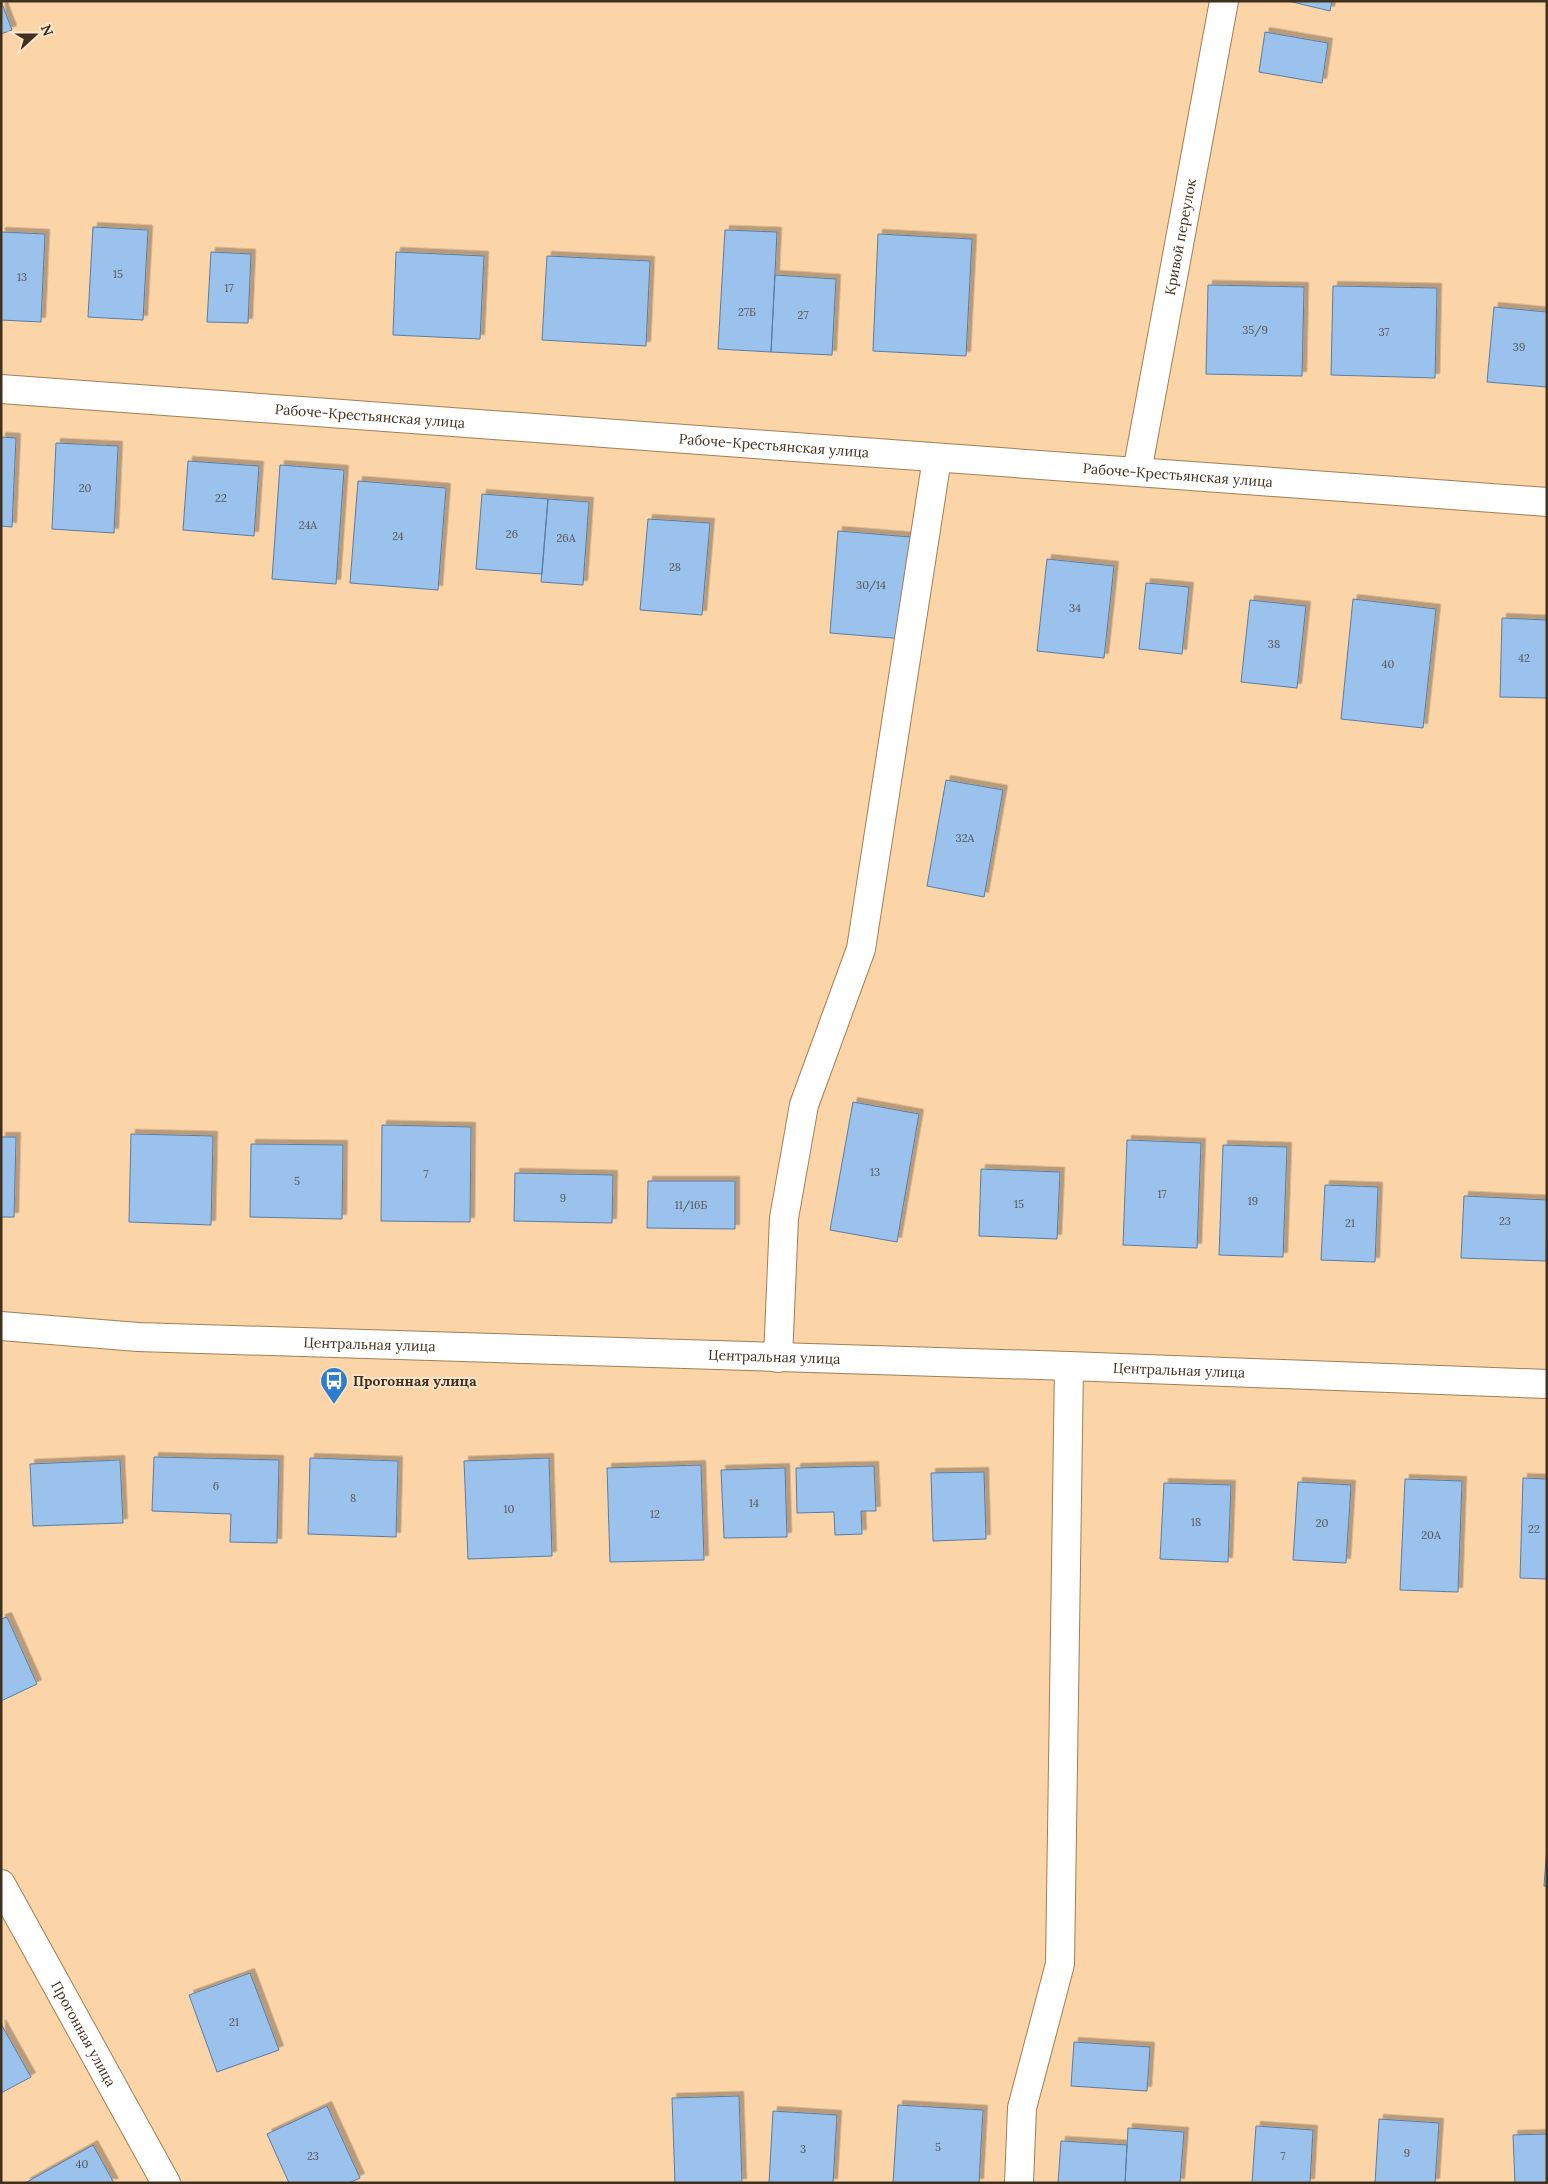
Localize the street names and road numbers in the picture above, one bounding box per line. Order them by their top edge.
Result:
street label: Кривой переулок [1161,177,1200,297]
street label: Рабоче-Крестьянская улица [274,400,466,432]
street label: Рабоче-Крестьянская улица [678,430,870,461]
street label: Рабоче-Крестьянская улица [1082,459,1274,491]
street label: Центральная улица [303,1333,436,1355]
street label: Центральная улица [708,1346,841,1368]
street label: Центральная улица [1113,1359,1245,1382]
street label: Прогонная улица [47,1978,120,2090]

